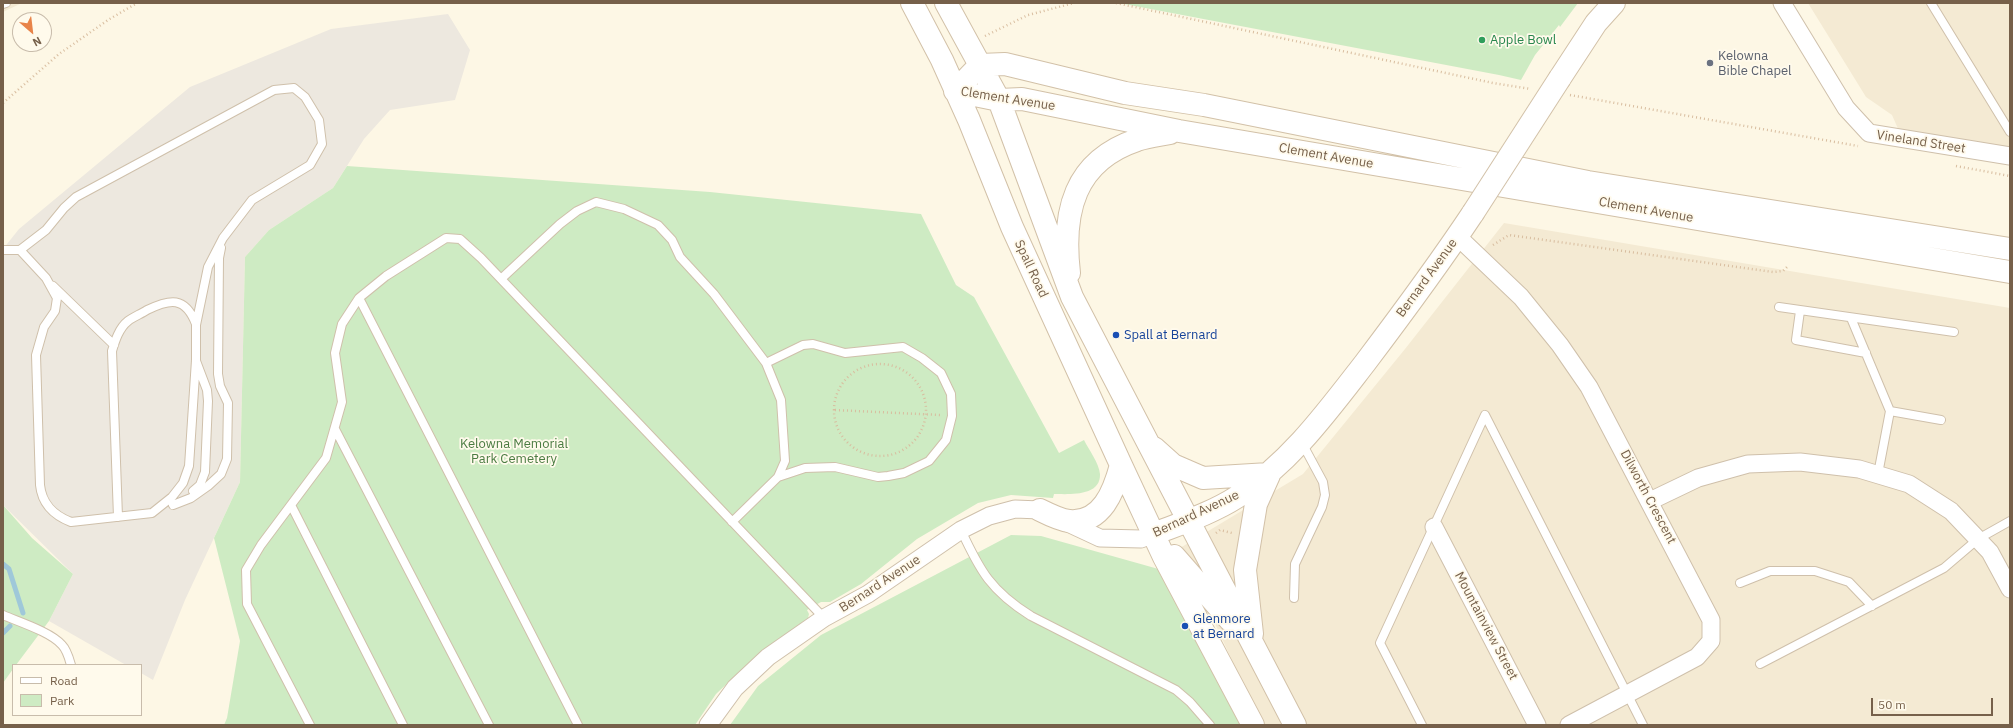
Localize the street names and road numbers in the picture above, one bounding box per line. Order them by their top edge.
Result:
street label: Clement Avenue [960,84,1056,114]
street label: Vineland Street [1875,127,1967,157]
street label: Clement Avenue [1278,140,1374,172]
street label: Clement Avenue [1598,194,1694,226]
street label: Bernard Avenue [1393,236,1461,320]
street label: Spall Road [1011,238,1051,300]
street label: Dilworth Crescent [1617,447,1679,547]
street label: Bernard Avenue [1150,487,1242,541]
street label: Bernard Avenue [837,552,923,616]
street label: Mountainview Street [1451,569,1521,683]

